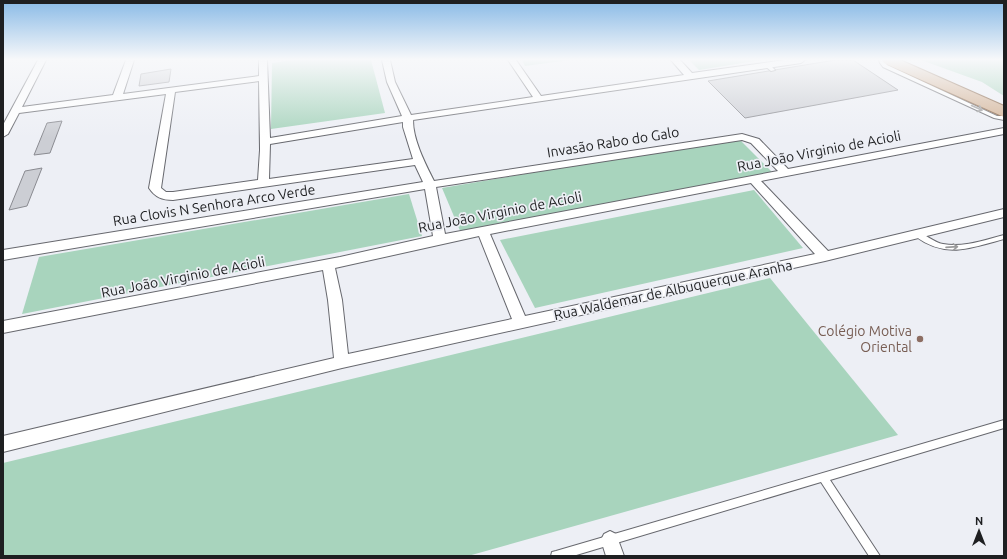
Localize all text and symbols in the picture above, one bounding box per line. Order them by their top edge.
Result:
one-way arrow [970,105,982,112]
street label: Invasão Rabo do Galo [546,124,680,160]
street label: Rua João Virginio de Acioli [736,127,902,175]
street label: Rua Clovis N Senhora Arco Verde [112,181,316,229]
street label: Rua João Virginio de Acioli [417,188,583,236]
one-way arrow [945,243,958,250]
street label: Rua João Virginio de Acioli [100,253,266,301]
street label: Rua Waldemar de Albuquerque Aranha [552,257,794,323]
place label: Colégio Motiva Oriental [818,323,912,355]
marker: Colégio Motiva Oriental [915,334,925,344]
north arrow [959,511,999,551]
text: N [975,515,983,527]

